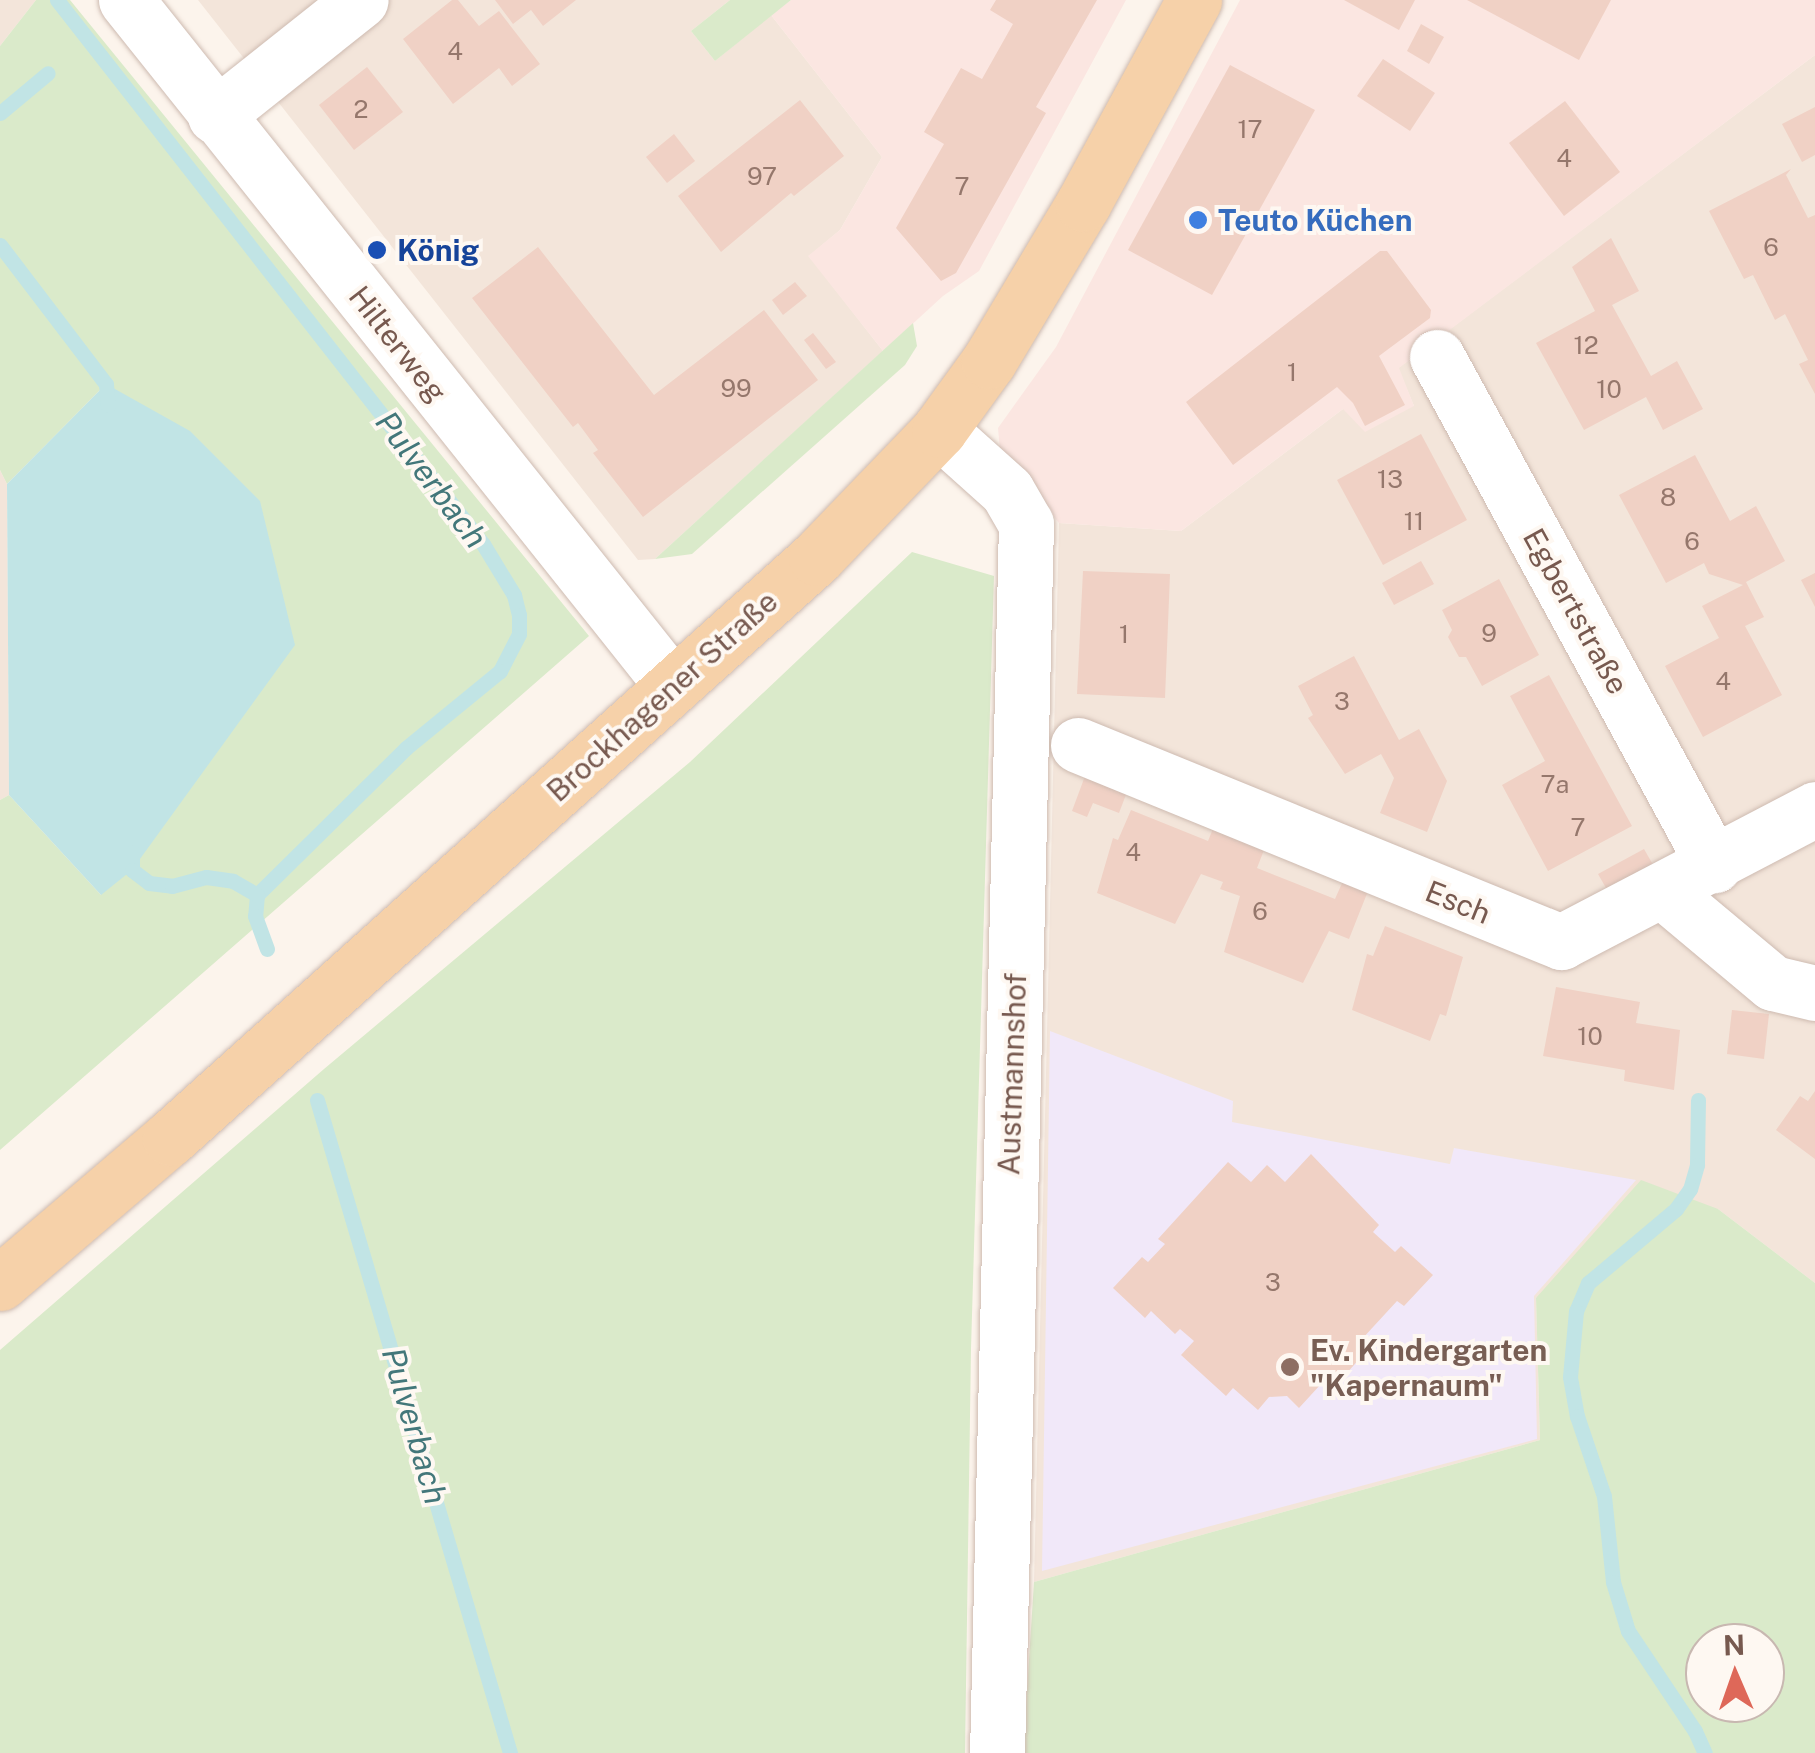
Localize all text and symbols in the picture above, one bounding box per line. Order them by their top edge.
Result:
house number: 4 [447,36,463,66]
house number: 2 [354,94,368,124]
house number: 17 [1237,114,1263,144]
house number: 4 [1556,143,1572,173]
house number: 97 [747,161,777,191]
house number: 7 [954,171,970,201]
place label: Teuto Küchen [1218,202,1413,238]
marker: Teuto Küchen [1187,209,1209,231]
place label: König [397,232,479,268]
house number: 6 [1763,232,1779,262]
marker: König [366,239,388,261]
street label: Hilterweg [341,279,455,409]
house number: 12 [1573,330,1599,360]
house number: 1 [1287,357,1297,387]
house number: 99 [720,373,752,403]
house number: 10 [1596,374,1622,404]
water label: Pulverbach [367,404,495,556]
house number: 13 [1377,464,1403,494]
house number: 8 [1660,482,1676,512]
house number: 11 [1404,506,1424,536]
street label: Egbertstraße [1516,522,1636,700]
house number: 6 [1684,526,1700,556]
street label: Brockhagener Straße [539,583,785,809]
house number: 9 [1481,618,1497,648]
house number: 1 [1119,619,1129,649]
house number: 4 [1715,666,1731,696]
house number: 3 [1334,686,1350,716]
house number: 7a [1541,769,1569,799]
house number: 7 [1570,812,1586,842]
house number: 4 [1125,837,1141,867]
street label: Esch [1420,873,1496,931]
house number: 6 [1252,896,1268,926]
street label: Austmannshof [990,972,1034,1176]
house number: 10 [1577,1021,1603,1051]
house number: 3 [1265,1267,1281,1297]
place label: Ev. Kindergarten "Kapernaum" [1310,1332,1547,1402]
water label: Pulverbach [373,1343,455,1509]
marker: Ev. Kindergarten "Kapernaum" [1279,1356,1301,1378]
north arrow [1685,1623,1785,1723]
text: N [1722,1628,1746,1661]

